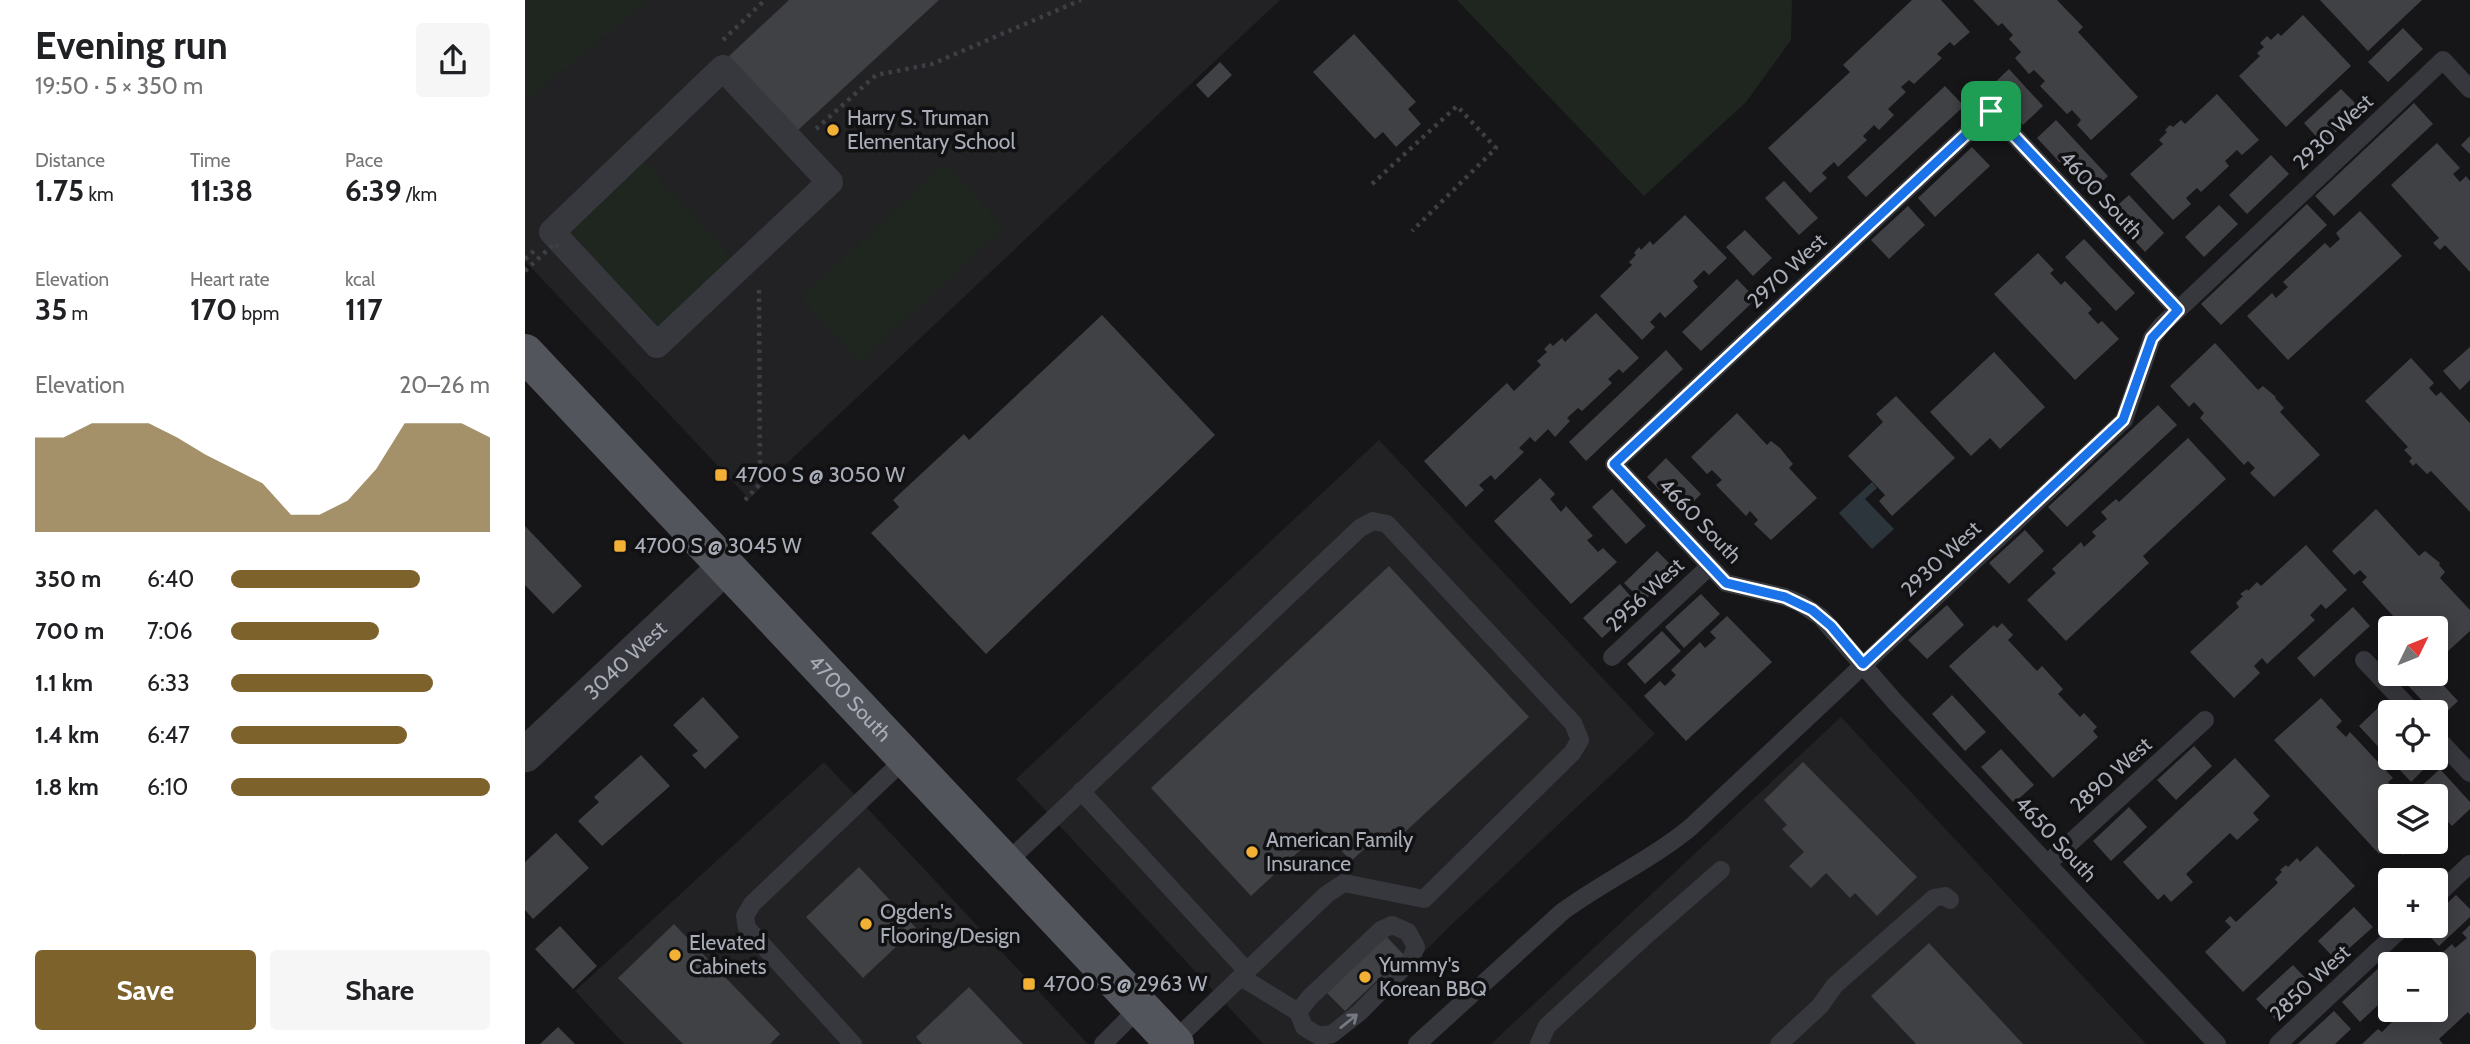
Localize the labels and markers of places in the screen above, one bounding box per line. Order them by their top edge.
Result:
pin [1961,81,2021,141]
place label: Harry S. Truman Elementary School [847,105,1015,154]
marker: Harry S. Truman Elementary School [825,122,841,138]
place label: 4700 S @ 3050 W [735,462,905,487]
marker: 4700 S @ 3050 W [713,467,729,483]
place label: 4700 S @ 3045 W [634,533,802,558]
marker: 4700 S @ 3045 W [612,538,628,554]
place label: American Family Insurance [1266,827,1414,876]
marker: American Family Insurance [1244,844,1260,860]
place label: Ogden's Flooring/Design [880,899,1021,948]
marker: Ogden's Flooring/Design [858,916,874,932]
place label: Elevated Cabinets [689,930,767,979]
marker: Elevated Cabinets [667,947,683,963]
place label: Yummy's Korean BBQ [1378,952,1487,1001]
marker: Yummy's Korean BBQ [1357,969,1373,985]
place label: 4700 S @ 2963 W [1043,971,1207,996]
marker: 4700 S @ 2963 W [1021,976,1037,992]

